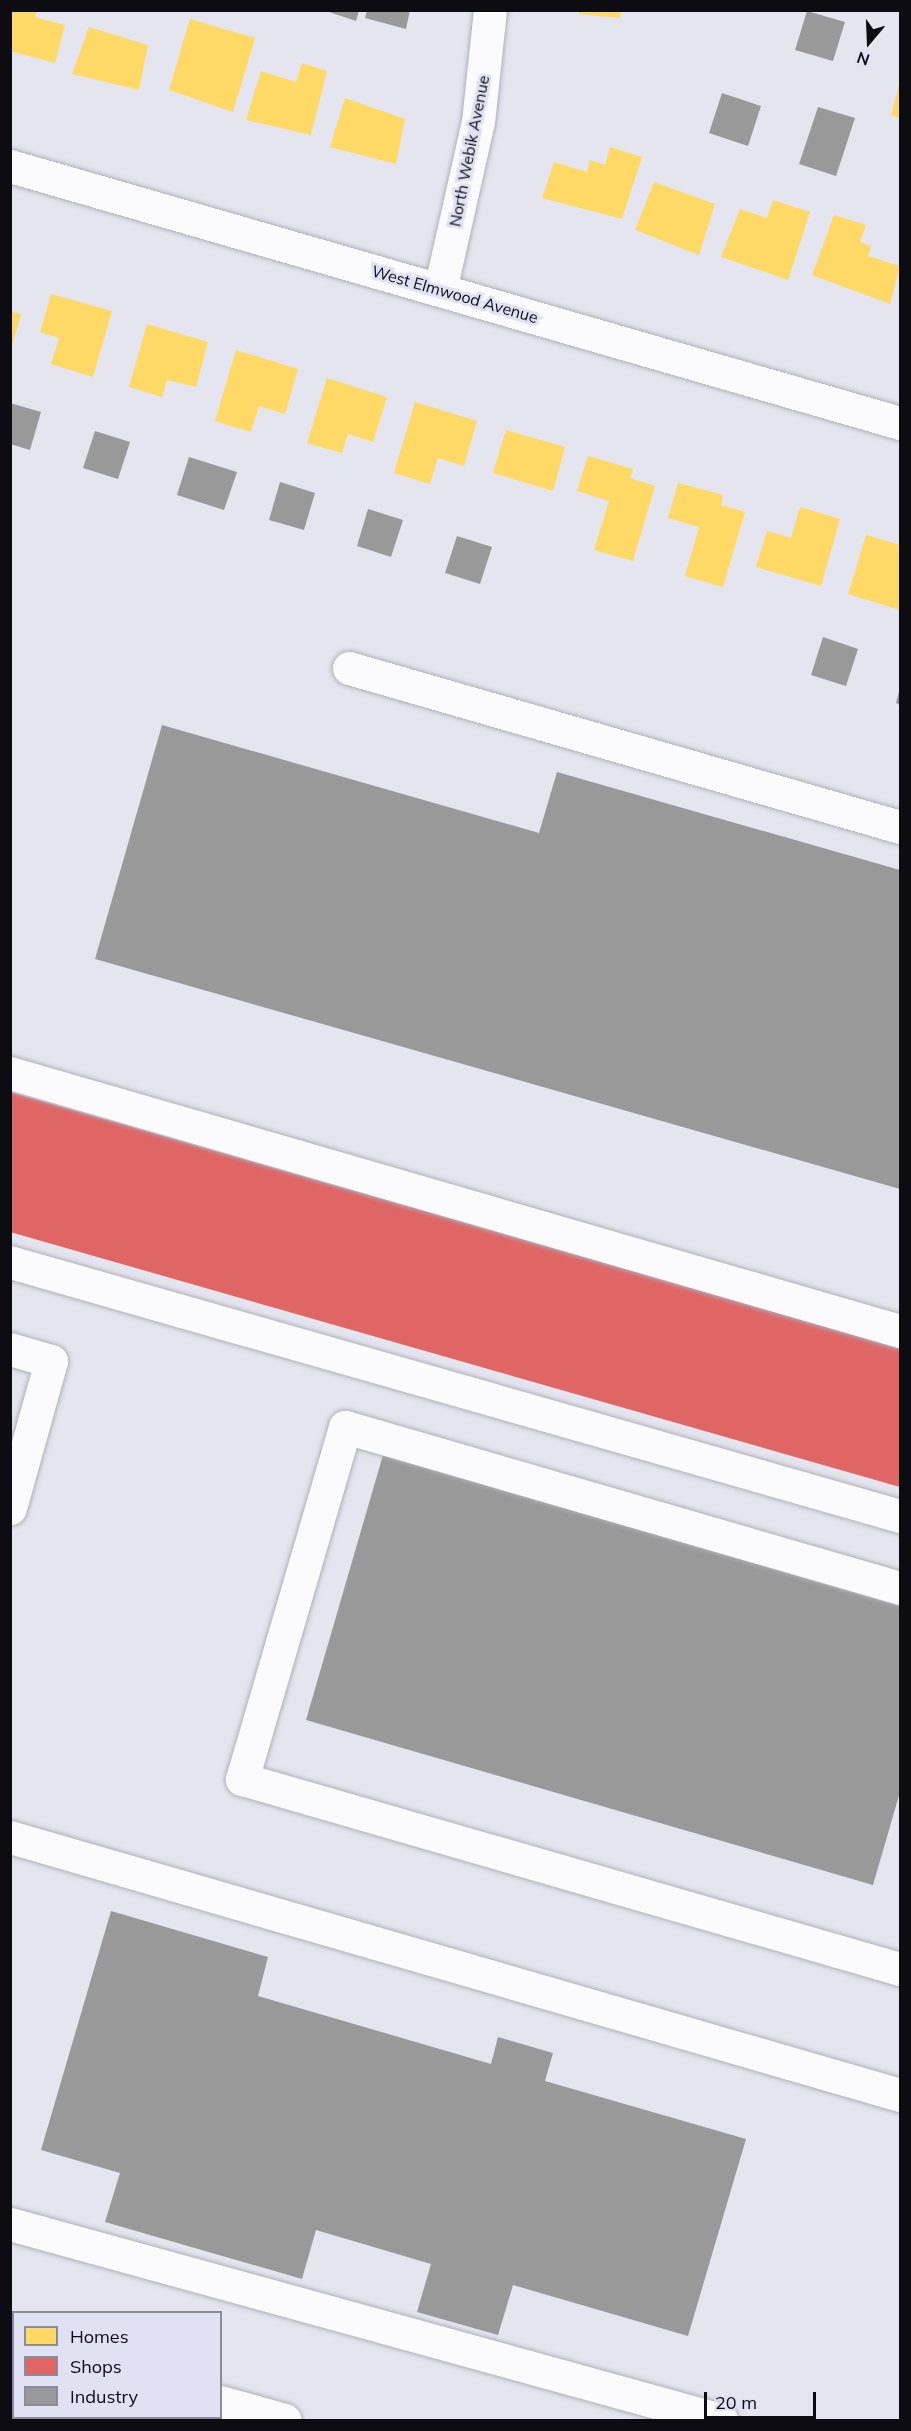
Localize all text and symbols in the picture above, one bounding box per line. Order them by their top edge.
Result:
north arrow [839,12,899,72]
text: N [854,48,872,70]
street label: North Webik Avenue [445,74,493,228]
street label: West Elmwood Avenue [370,261,540,327]
legend [12,2311,222,2419]
text: Homes [70,2325,129,2348]
text: Shops [70,2355,122,2378]
scale bar [707,2380,820,2418]
text: Industry [70,2385,138,2408]
text: 20 m [715,2391,757,2414]

